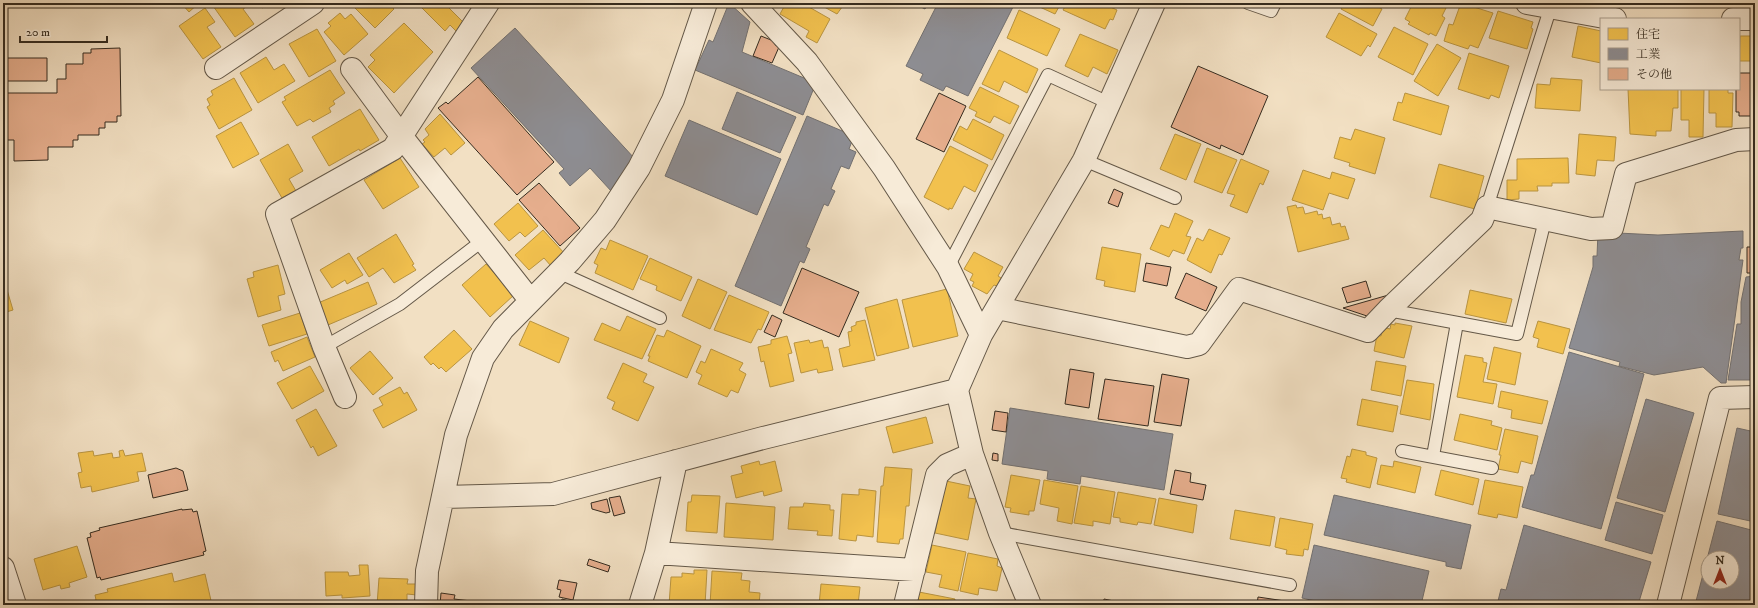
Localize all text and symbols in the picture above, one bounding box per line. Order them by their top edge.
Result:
scale bar [20,18,107,44]
legend [1600,18,1740,90]
text: 20 m [26,25,50,40]
text: 住宅 [1636,27,1660,42]
text: 工業 [1636,47,1660,62]
text: その他 [1636,67,1672,82]
north arrow [1700,550,1740,590]
text: N [1715,554,1725,568]

